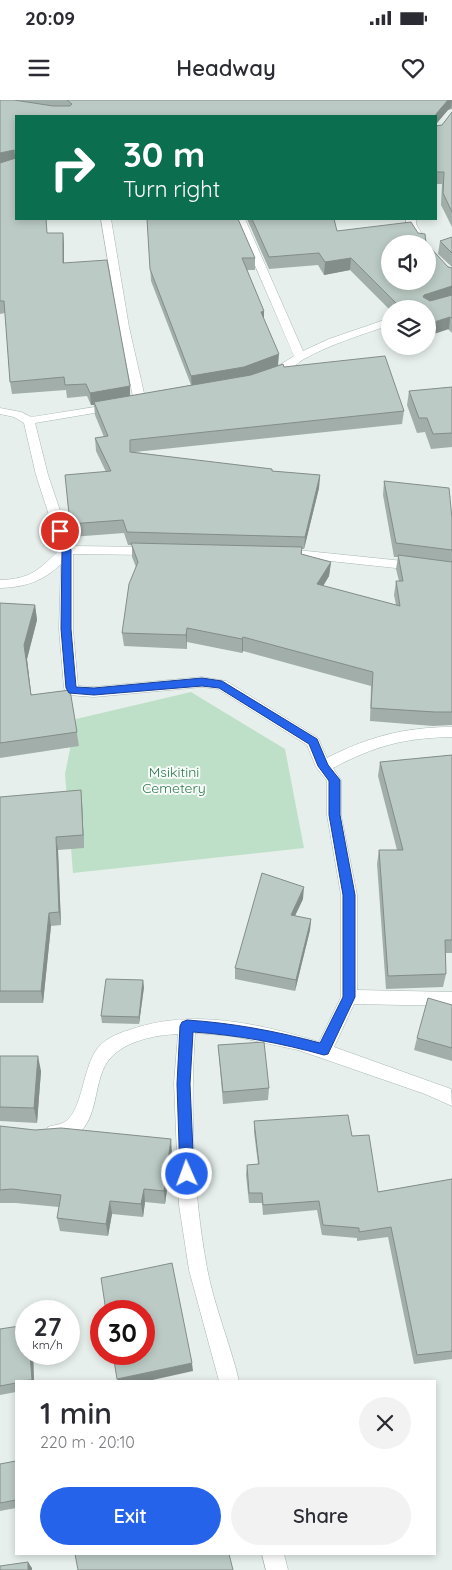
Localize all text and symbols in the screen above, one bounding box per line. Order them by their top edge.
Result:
text: 20:09 [25,6,75,30]
icon: menu [25,54,53,82]
text: Headway [176,54,276,82]
icon: heart [399,54,427,82]
text: 30 m [123,132,205,176]
icon: right [40,135,105,200]
text: Turn right [123,175,220,203]
map controls [381,235,436,355]
button: sound [381,235,436,290]
button: layers [381,300,436,355]
pin [39,510,81,552]
icon: arrive [46,517,74,545]
park label: Msikitini Cemetery [142,763,206,797]
position arrow [160,1147,212,1199]
speed limit sign: 30 [90,1300,155,1365]
text: 27 [34,1311,61,1342]
text: km/h [32,1337,63,1352]
text: 1 min [40,1394,112,1432]
button: close [359,1397,411,1449]
text: 220 m · 20:10 [40,1432,135,1452]
button: Exit [40,1487,221,1545]
button: Share [231,1487,411,1545]

